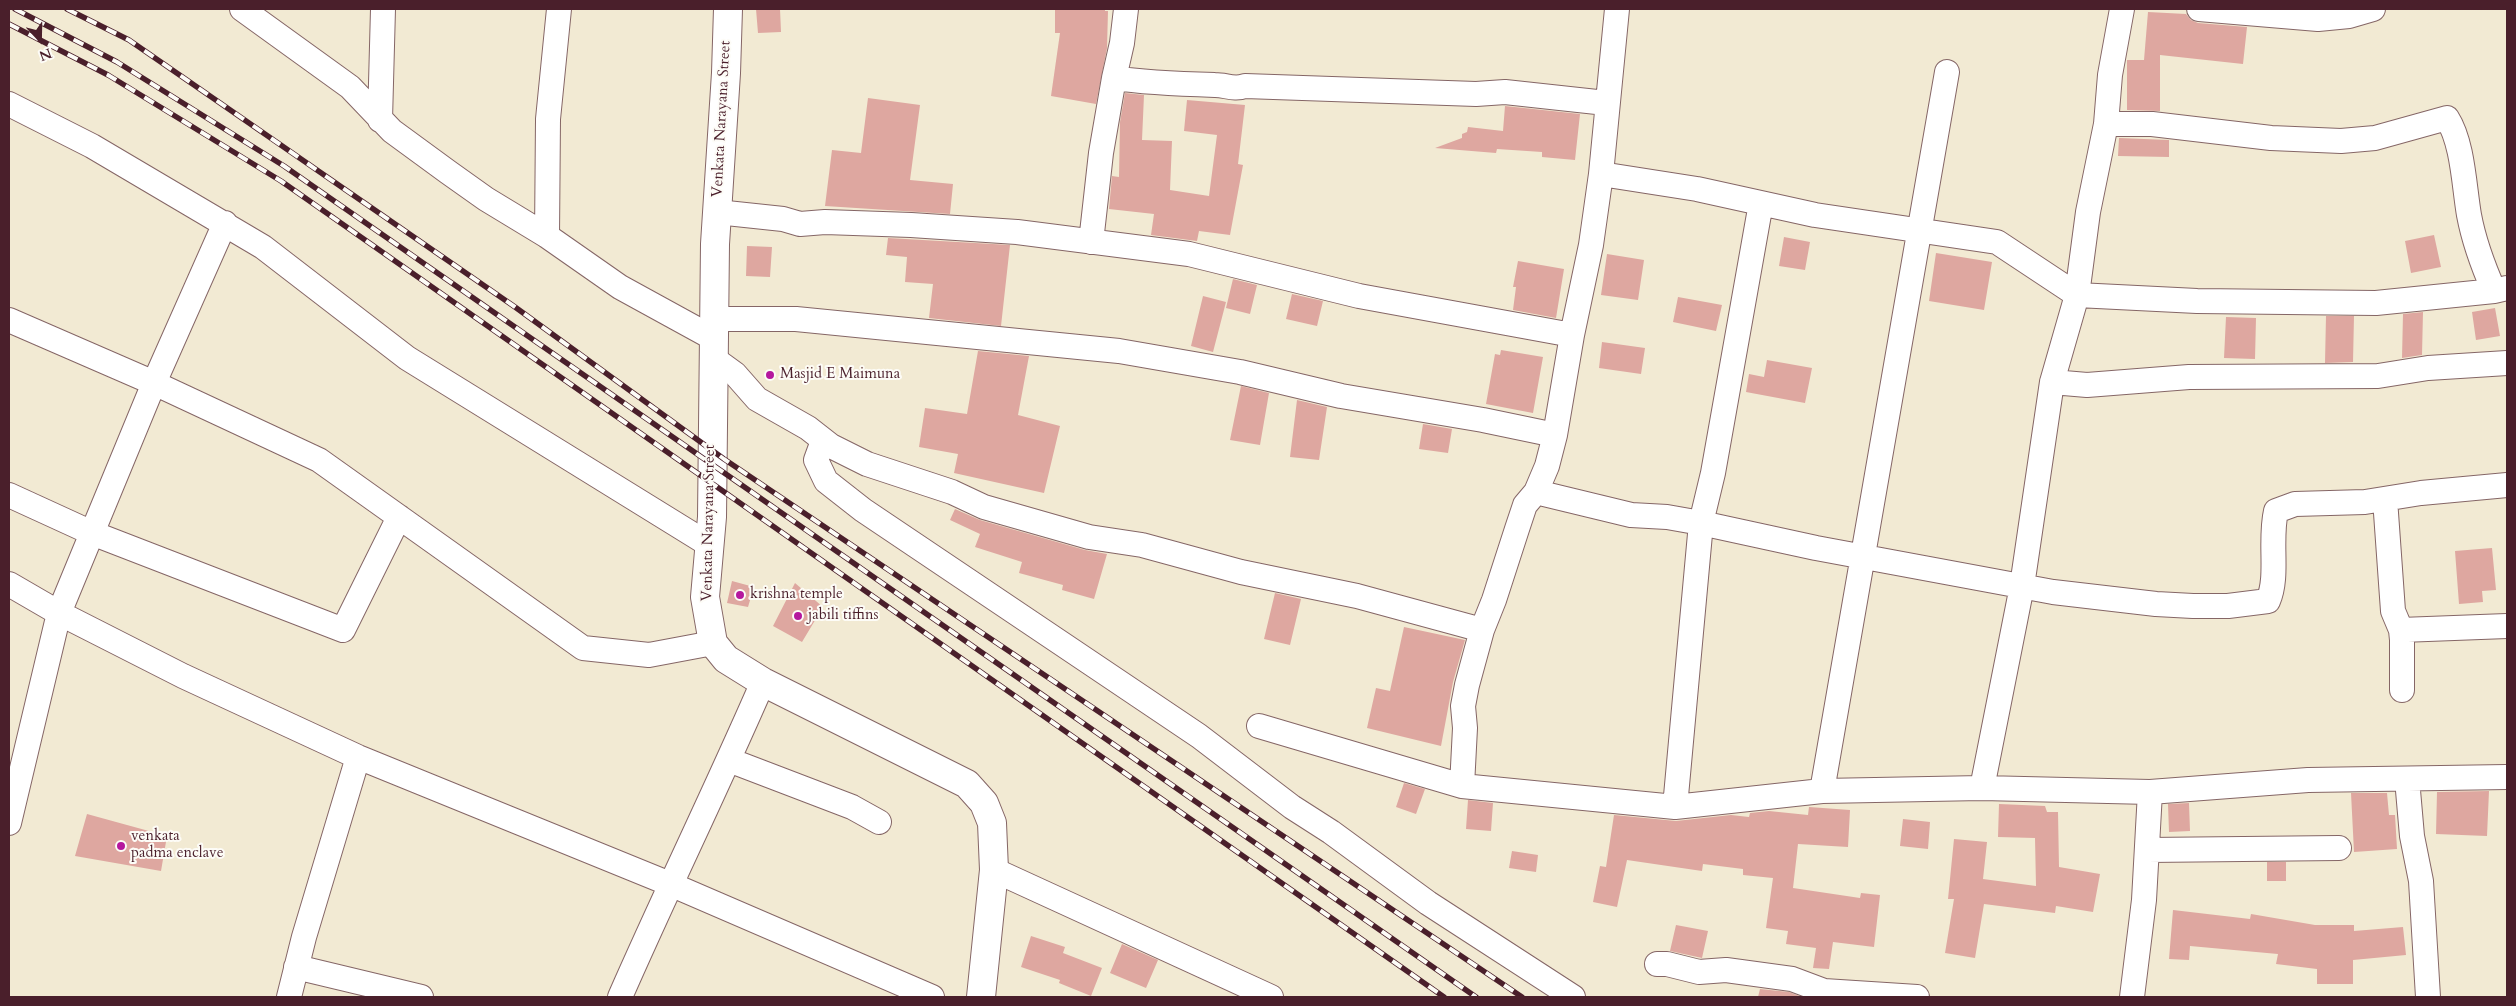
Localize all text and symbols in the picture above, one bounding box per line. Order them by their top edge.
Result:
north arrow [15,15,65,65]
street label: Venkata Narayana Street [709,40,735,198]
text: N [36,43,55,66]
place label: Masjid E Maimuna [780,366,900,384]
marker: Masjid E Maimuna [764,369,776,381]
street label: Venkata Narayana Street [699,444,719,602]
place label: krishna temple [750,586,843,604]
marker: krishna temple [734,589,746,601]
place label: jabili tiffins [808,607,878,625]
marker: jabili tiffins [792,610,804,622]
place label: venkata padma enclave [131,828,224,863]
marker: venkata padma enclave [115,840,127,852]

